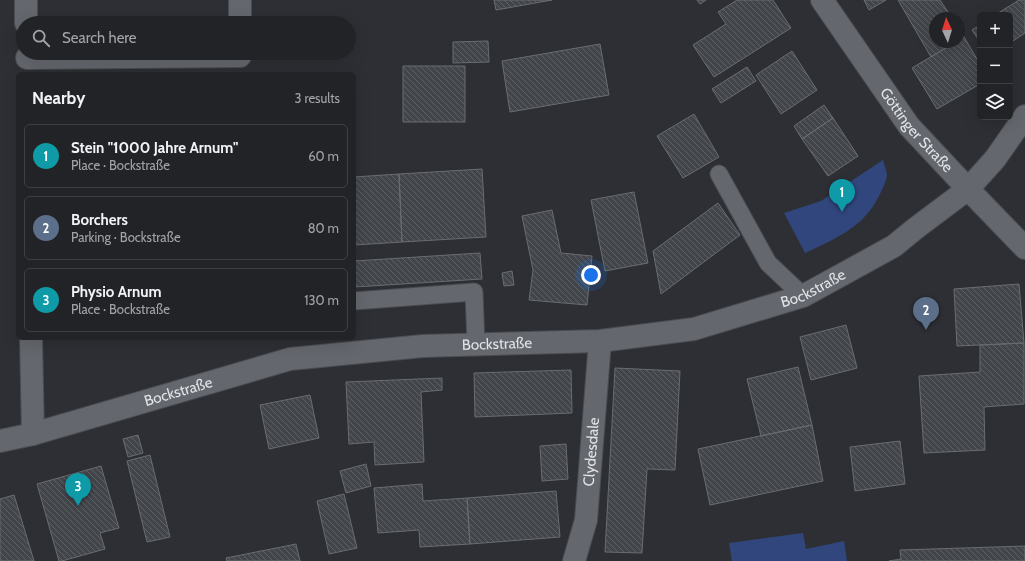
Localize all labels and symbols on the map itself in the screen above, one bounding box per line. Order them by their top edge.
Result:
north arrow [929,12,965,48]
street label: Göttinger Straße [876,84,957,176]
pin: 1 [829,179,855,212]
your location [581,265,601,285]
street label: Bockstraße [778,265,849,311]
pin: 2 [913,297,939,330]
street label: Bockstraße [462,334,533,354]
street label: Bockstraße [142,373,215,410]
street label: Clydesdale [580,416,603,487]
pin: 3 [65,473,91,506]

